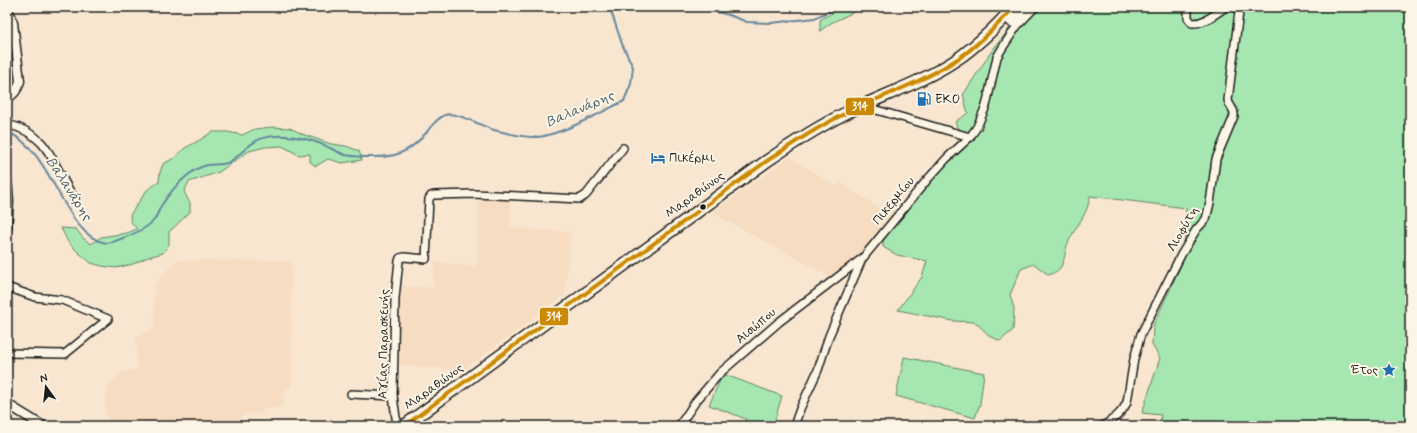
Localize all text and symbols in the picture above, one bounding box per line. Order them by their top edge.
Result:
water label: Βαλανάρης [543,86,617,131]
fuel station icon: EKO [916,91,932,107]
place label: EKO [935,91,960,108]
line badge: 314 [845,97,875,116]
text: 314 [852,100,869,114]
hotel icon: Πικέρμι [650,150,666,166]
place label: Πικέρμι [669,150,715,167]
water label: Βαλανάρης [42,154,97,225]
street label: Μαραθώνος [662,168,728,222]
street label: Πικερμίου [869,173,919,229]
unlabelled marker [698,202,708,212]
street label: Λιοφύτη [1163,203,1203,255]
street label: Αγίας Παρασκευής [375,288,393,399]
street label: Αισώπου [732,304,780,348]
line badge: 314 [539,307,569,326]
text: 314 [546,310,563,324]
street label: Μαραθώνος [401,360,467,414]
place label: Έτος [1351,362,1378,379]
place icon: Έτος [1381,362,1397,378]
north arrow [26,367,66,407]
text: N [38,371,49,386]

